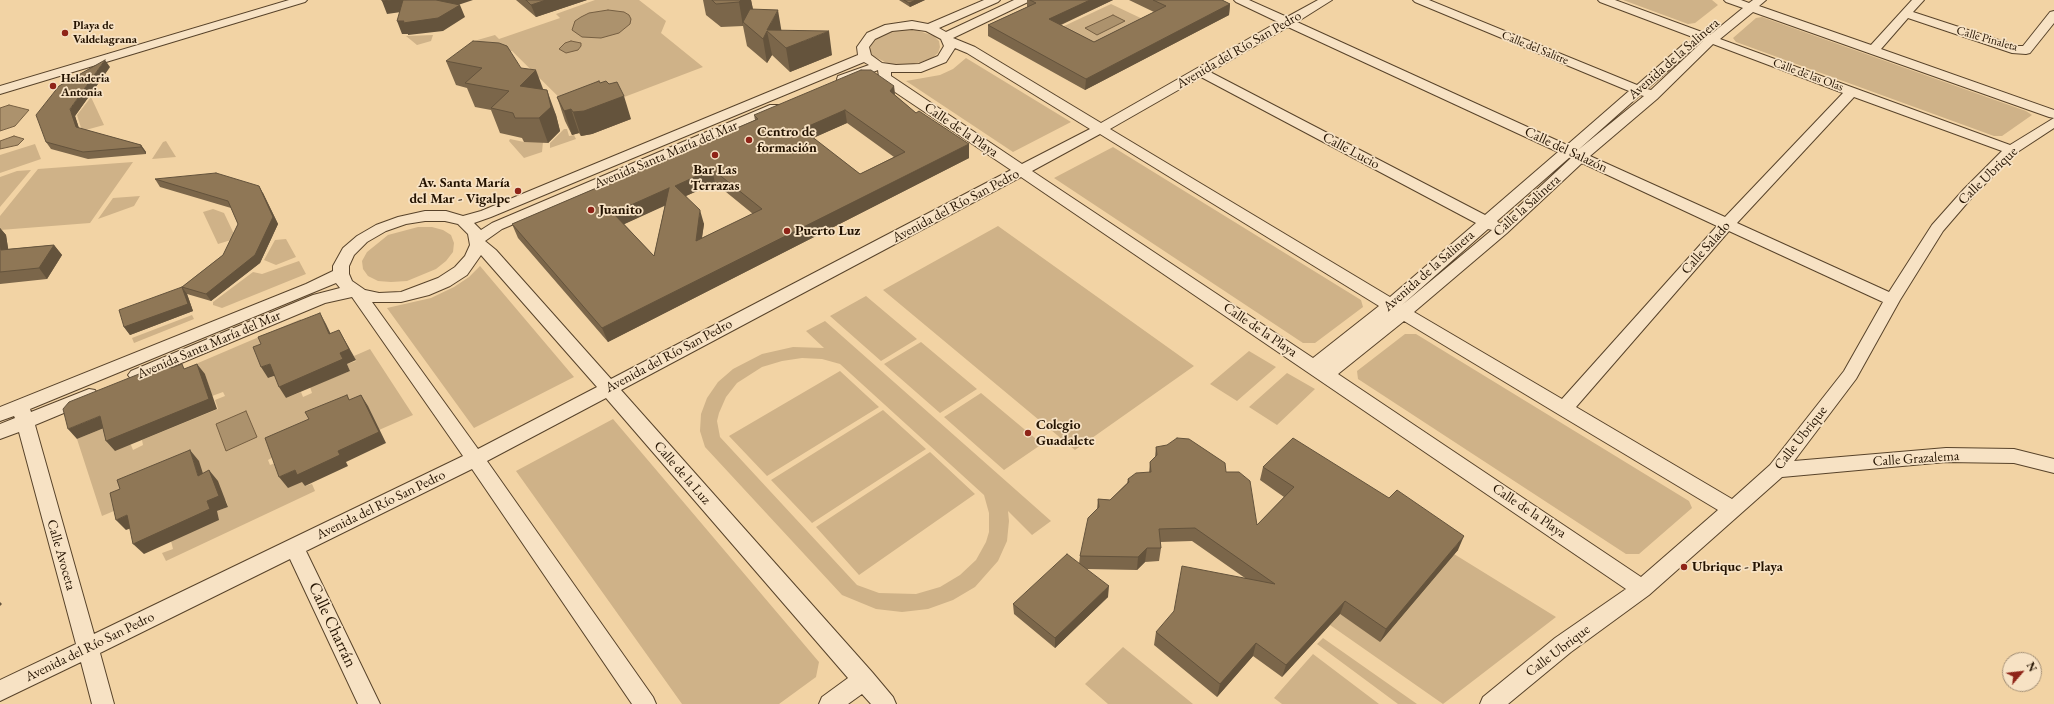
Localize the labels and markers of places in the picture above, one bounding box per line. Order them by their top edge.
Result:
place label: Playa de Valdelagrana [73,19,137,47]
marker: Playa de Valdelagrana [60,28,70,38]
place label: Heladeria Antonia [61,72,109,100]
marker: Heladeria Antonia [48,81,58,91]
place label: Centro de formación [757,124,817,156]
marker: Centro de formación [744,135,754,145]
marker: Bar Las Terrazas [710,150,720,160]
place label: Bar Las Terrazas [691,162,739,194]
place label: Av. Santa María del Mar - Vigalpe [410,175,510,208]
marker: Av. Santa María del Mar - Vigalpe [513,186,523,196]
place label: Juanito [599,202,642,218]
marker: Juanito [586,205,596,215]
place label: Puerto Luz [795,223,860,239]
marker: Puerto Luz [782,226,792,236]
place label: Colegio Guadalete [1036,417,1094,450]
marker: Colegio Guadalete [1023,428,1033,438]
place label: Ubrique - Playa [1692,559,1783,575]
marker: Ubrique - Playa [1679,562,1689,572]

